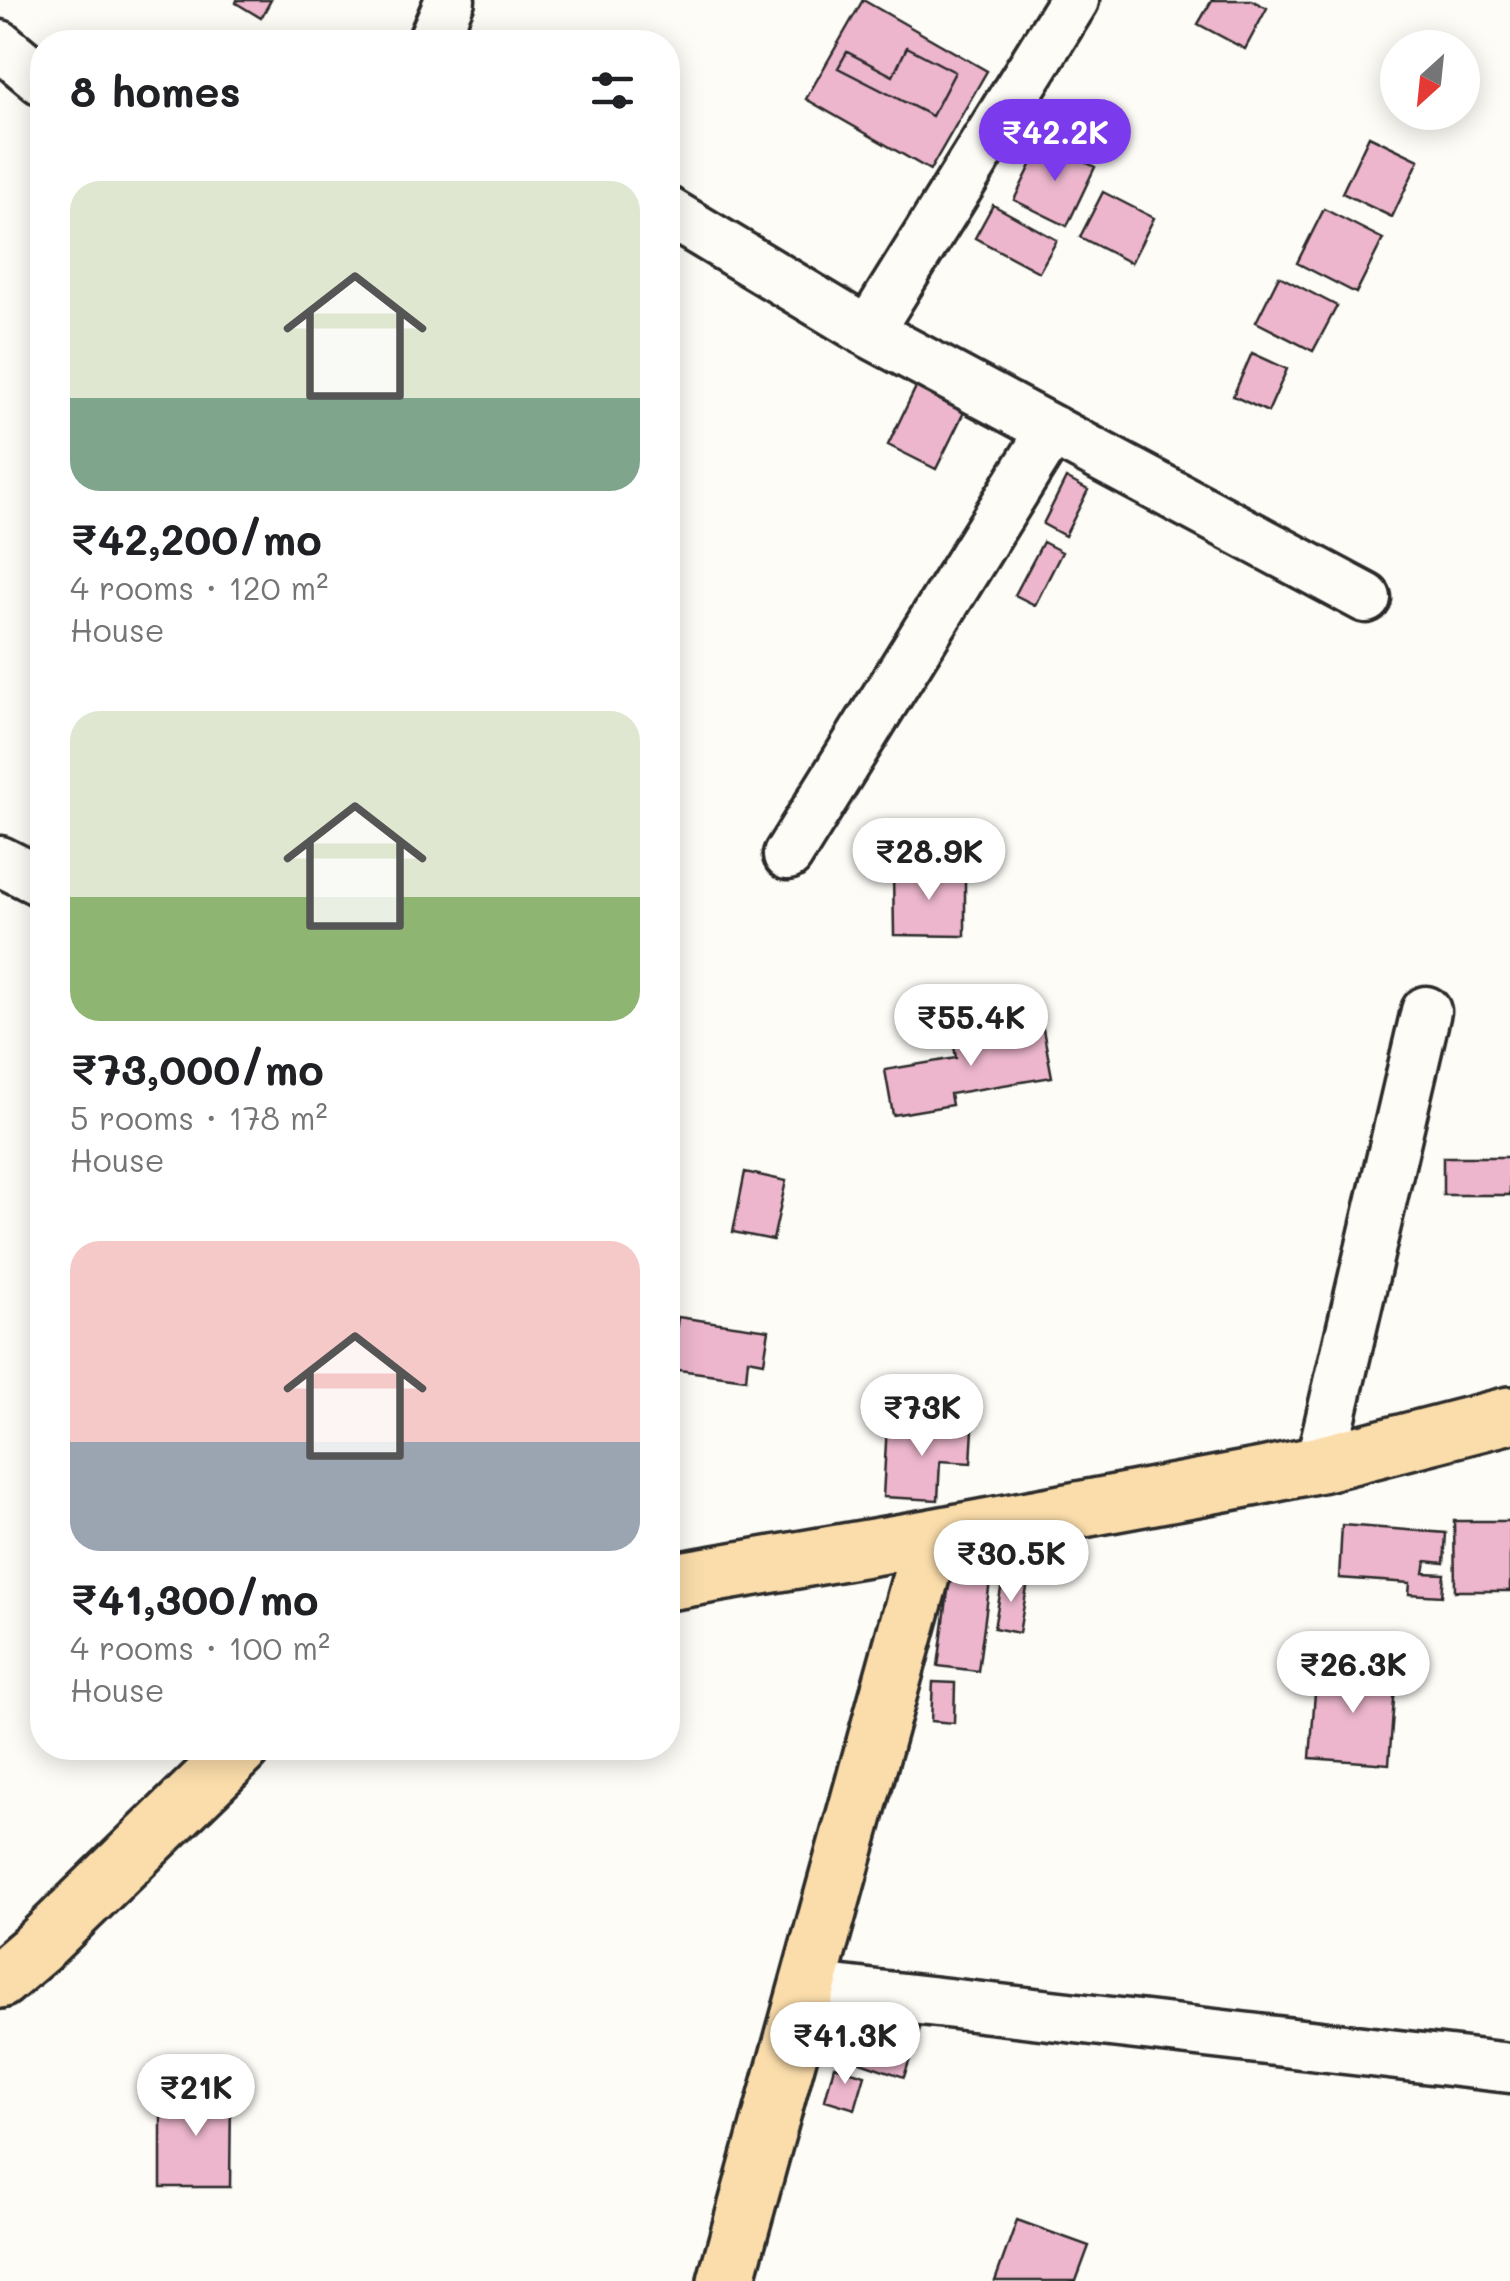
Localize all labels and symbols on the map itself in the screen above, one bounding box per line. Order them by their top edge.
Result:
north arrow [1380,30,1480,130]
pin: ₹42.2K [974,99,1136,184]
pin: ₹28.9K [848,818,1010,903]
pin: ₹55.4K [890,984,1052,1069]
pin: ₹73K [863,1374,981,1459]
pin: ₹30.5K [930,1520,1092,1605]
pin: ₹26.3K [1272,1631,1434,1716]
pin: ₹41.3K [764,2002,926,2087]
pin: ₹21K [137,2054,255,2139]

